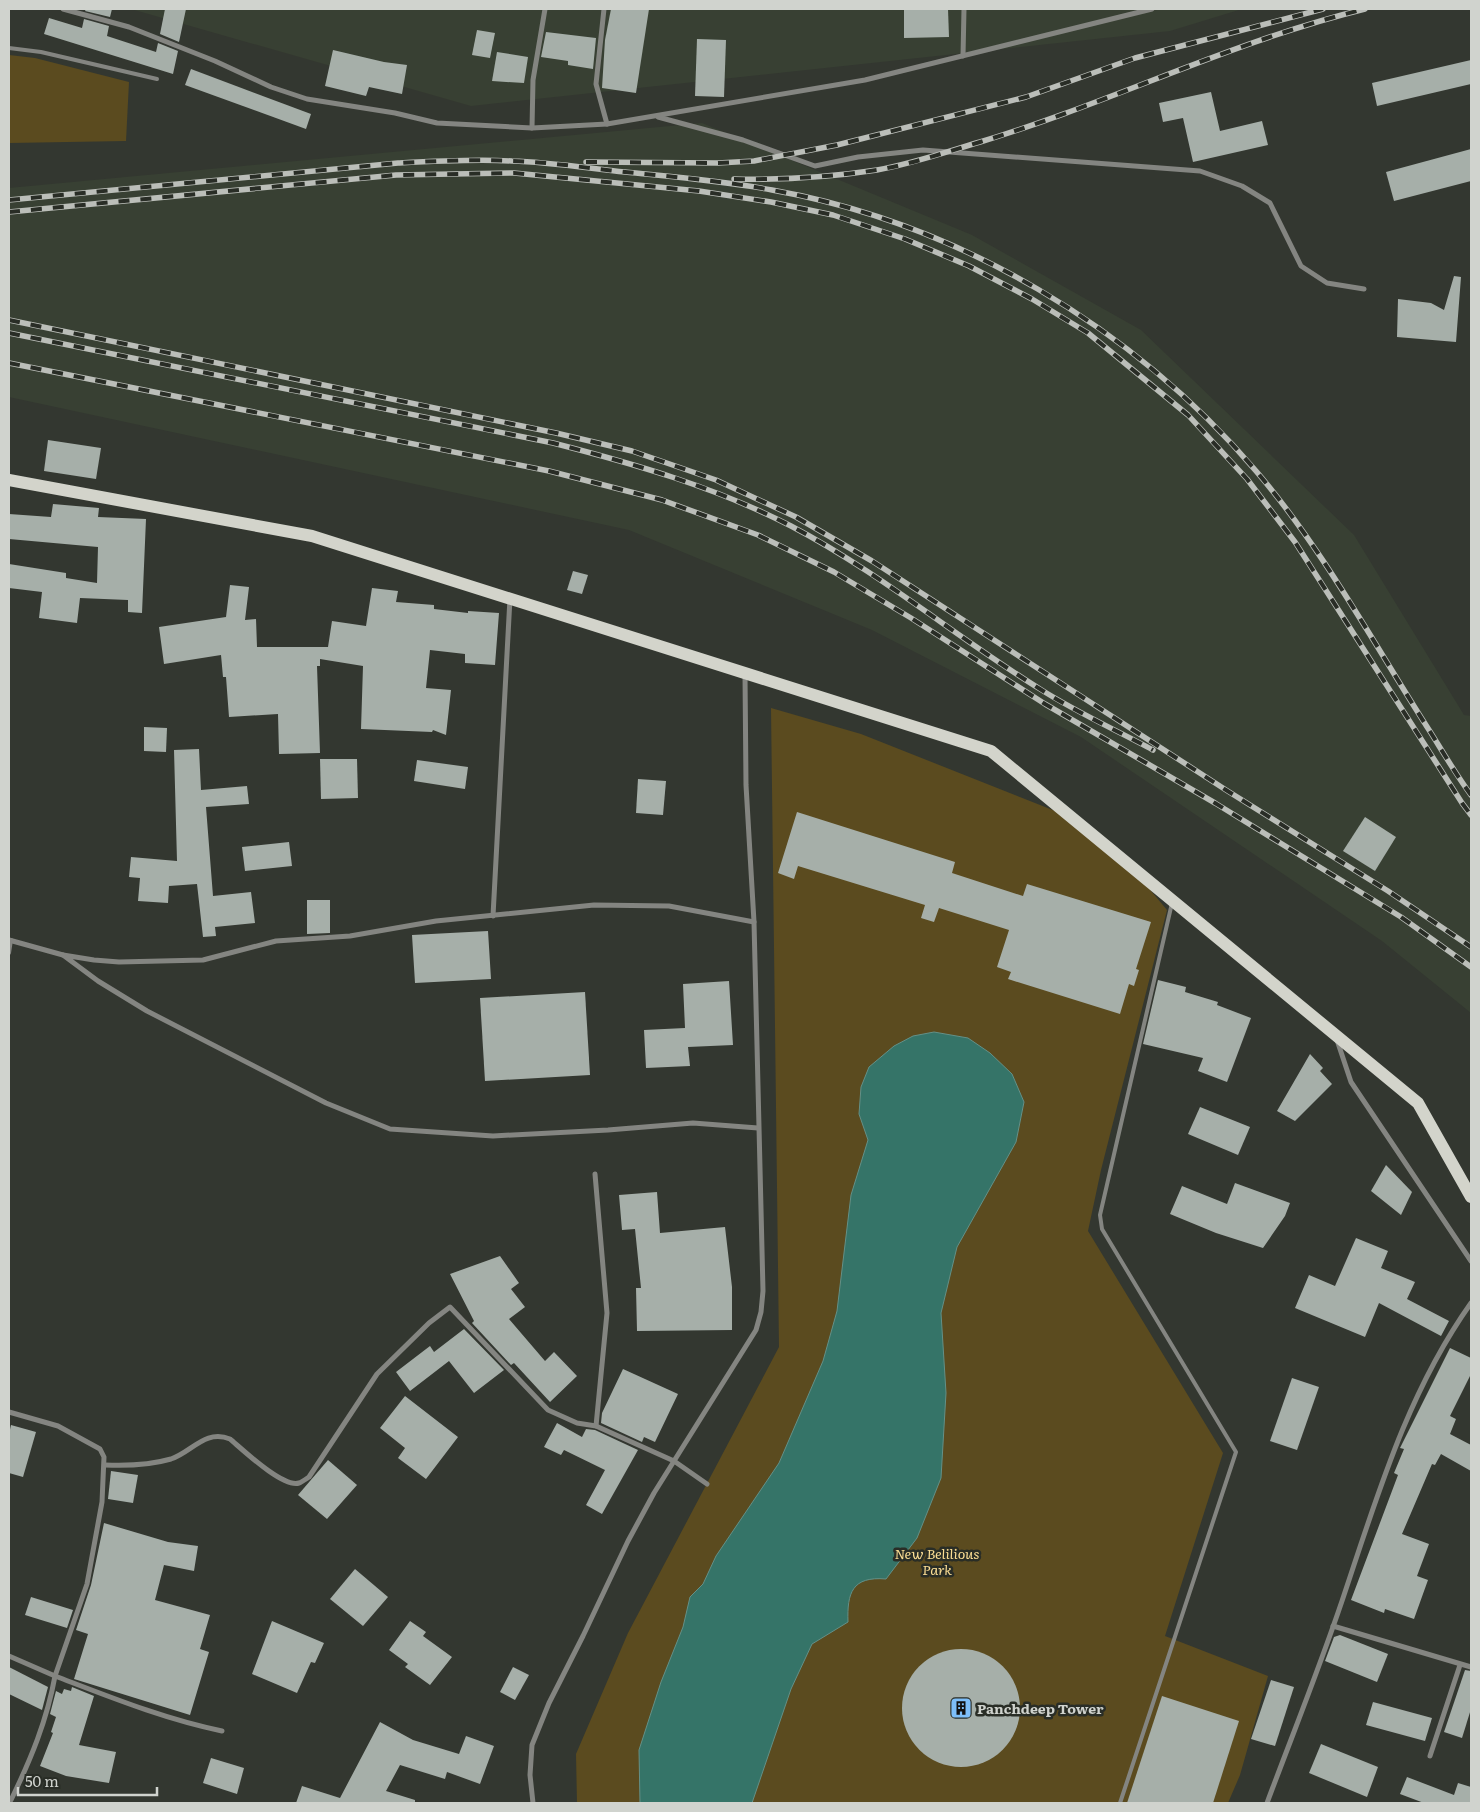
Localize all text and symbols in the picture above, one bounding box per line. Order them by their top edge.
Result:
park label: New Belilious Park [894,1543,980,1579]
building icon: Panchdeep Tower [949,1696,973,1720]
place label: Panchdeep Tower [977,1698,1104,1718]
scale bar [18,1764,156,1796]
text: 50 m [25,1769,59,1792]

